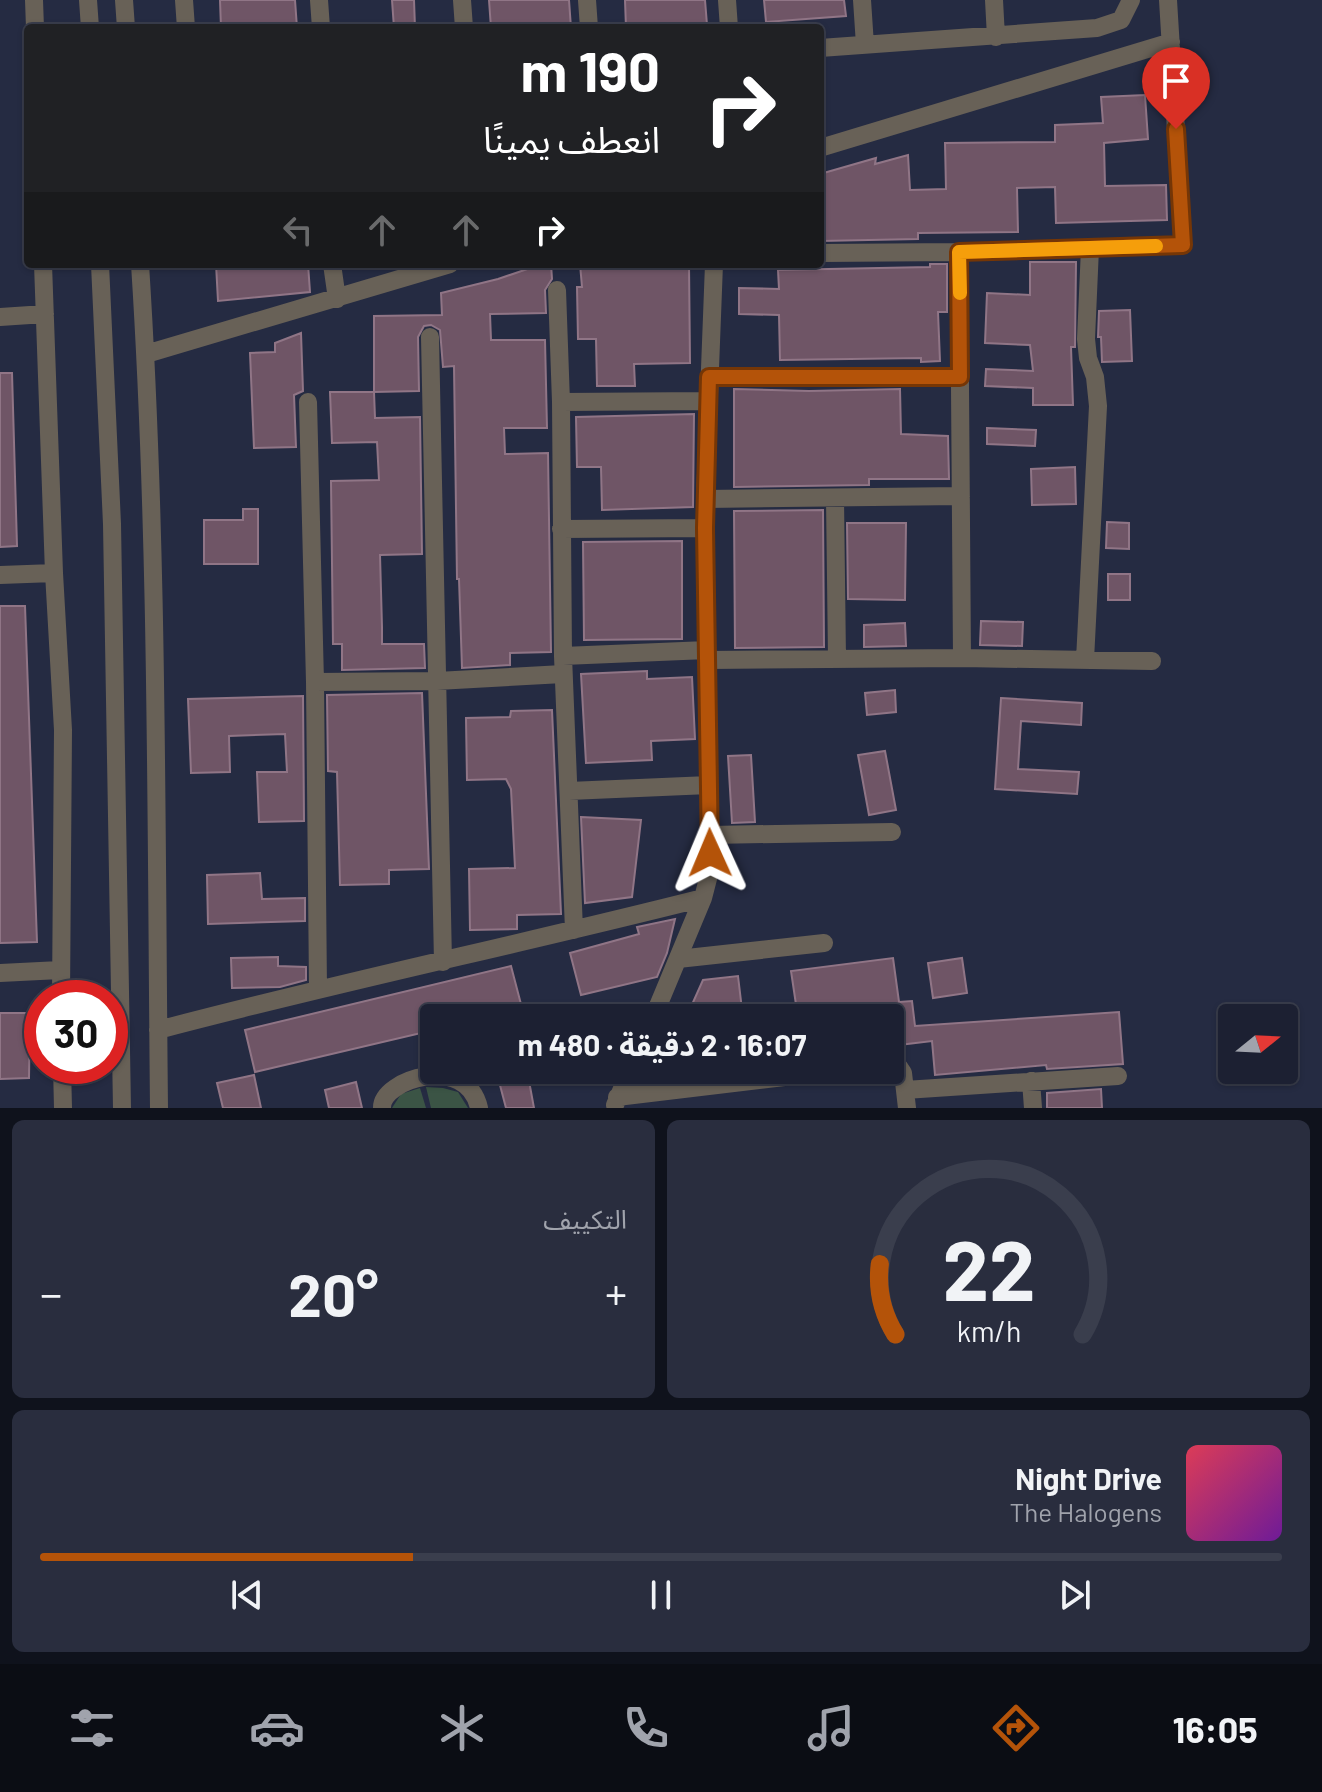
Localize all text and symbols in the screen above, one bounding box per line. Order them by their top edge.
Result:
text: 190 m [521,36,660,103]
pin [1142,47,1210,129]
icon: right [688,56,792,160]
icon: arrive [1154,59,1198,103]
text: انعطف يمينًا [483,117,660,160]
icon: left [276,208,320,252]
icon: ahead [360,208,404,252]
icon: ahead [444,208,488,252]
icon: right [528,208,572,252]
position arrow [668,811,752,895]
speed limit sign: 30 [24,980,128,1084]
north arrow [1218,1004,1298,1084]
map controls [1218,1004,1298,1084]
text: 16:07 · 2 دقيقة · 480 m [518,1026,806,1062]
text: التكييف [543,1203,627,1234]
text: 22 [942,1218,1035,1318]
text: 20° [288,1257,379,1329]
text: − [40,1266,62,1319]
text: + [605,1266,627,1319]
text: km/h [956,1313,1021,1348]
text: Night Drive [1015,1460,1162,1496]
text: The Halogens [1010,1496,1162,1527]
icon: previous [225,1573,269,1617]
icon: pause [639,1573,683,1617]
icon: next [1053,1573,1097,1617]
icon: filters [64,1700,120,1756]
icon: car [249,1700,305,1756]
icon: climate [434,1700,490,1756]
icon: phone [618,1700,674,1756]
icon: music [803,1700,859,1756]
icon: directions [988,1700,1044,1756]
text: 16:05 [1173,1707,1258,1750]

